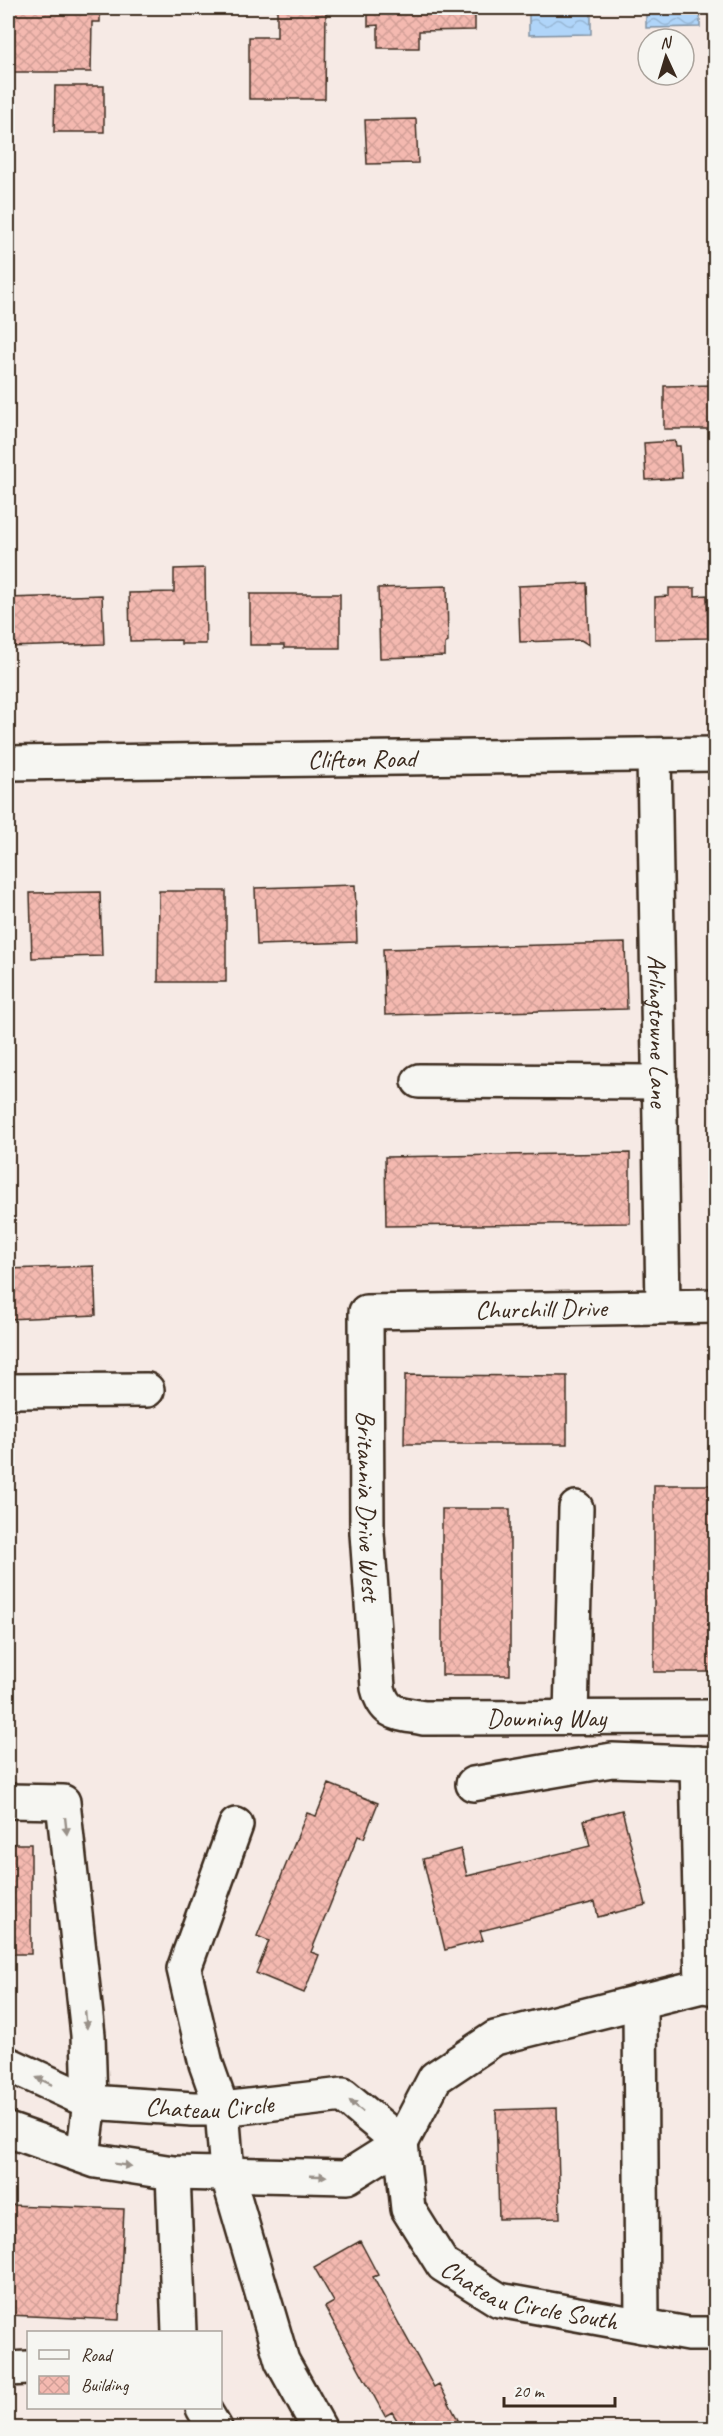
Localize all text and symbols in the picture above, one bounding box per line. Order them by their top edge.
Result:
north arrow [636,27,696,87]
text: N [659,32,674,53]
street label: Clifton Road [308,741,420,776]
street label: Arlingtowne Lane [641,954,676,1109]
street label: Churchill Drive [475,1291,610,1327]
street label: Britannia Drive West [350,1411,388,1604]
street label: Downing Way [486,1701,608,1734]
one-way arrow [61,1816,70,1835]
one-way arrow [81,2010,91,2029]
one-way arrow [36,2076,53,2085]
street label: Chateau Circle [144,2087,276,2126]
one-way arrow [348,2099,364,2112]
one-way arrow [114,2161,133,2170]
one-way arrow [308,2171,327,2180]
street label: Chateau Circle South [435,2251,622,2338]
legend [27,2331,222,2409]
text: Road [81,2344,114,2366]
scale bar [504,2370,615,2408]
text: Building [81,2374,130,2396]
text: 20 m [513,2380,546,2402]

